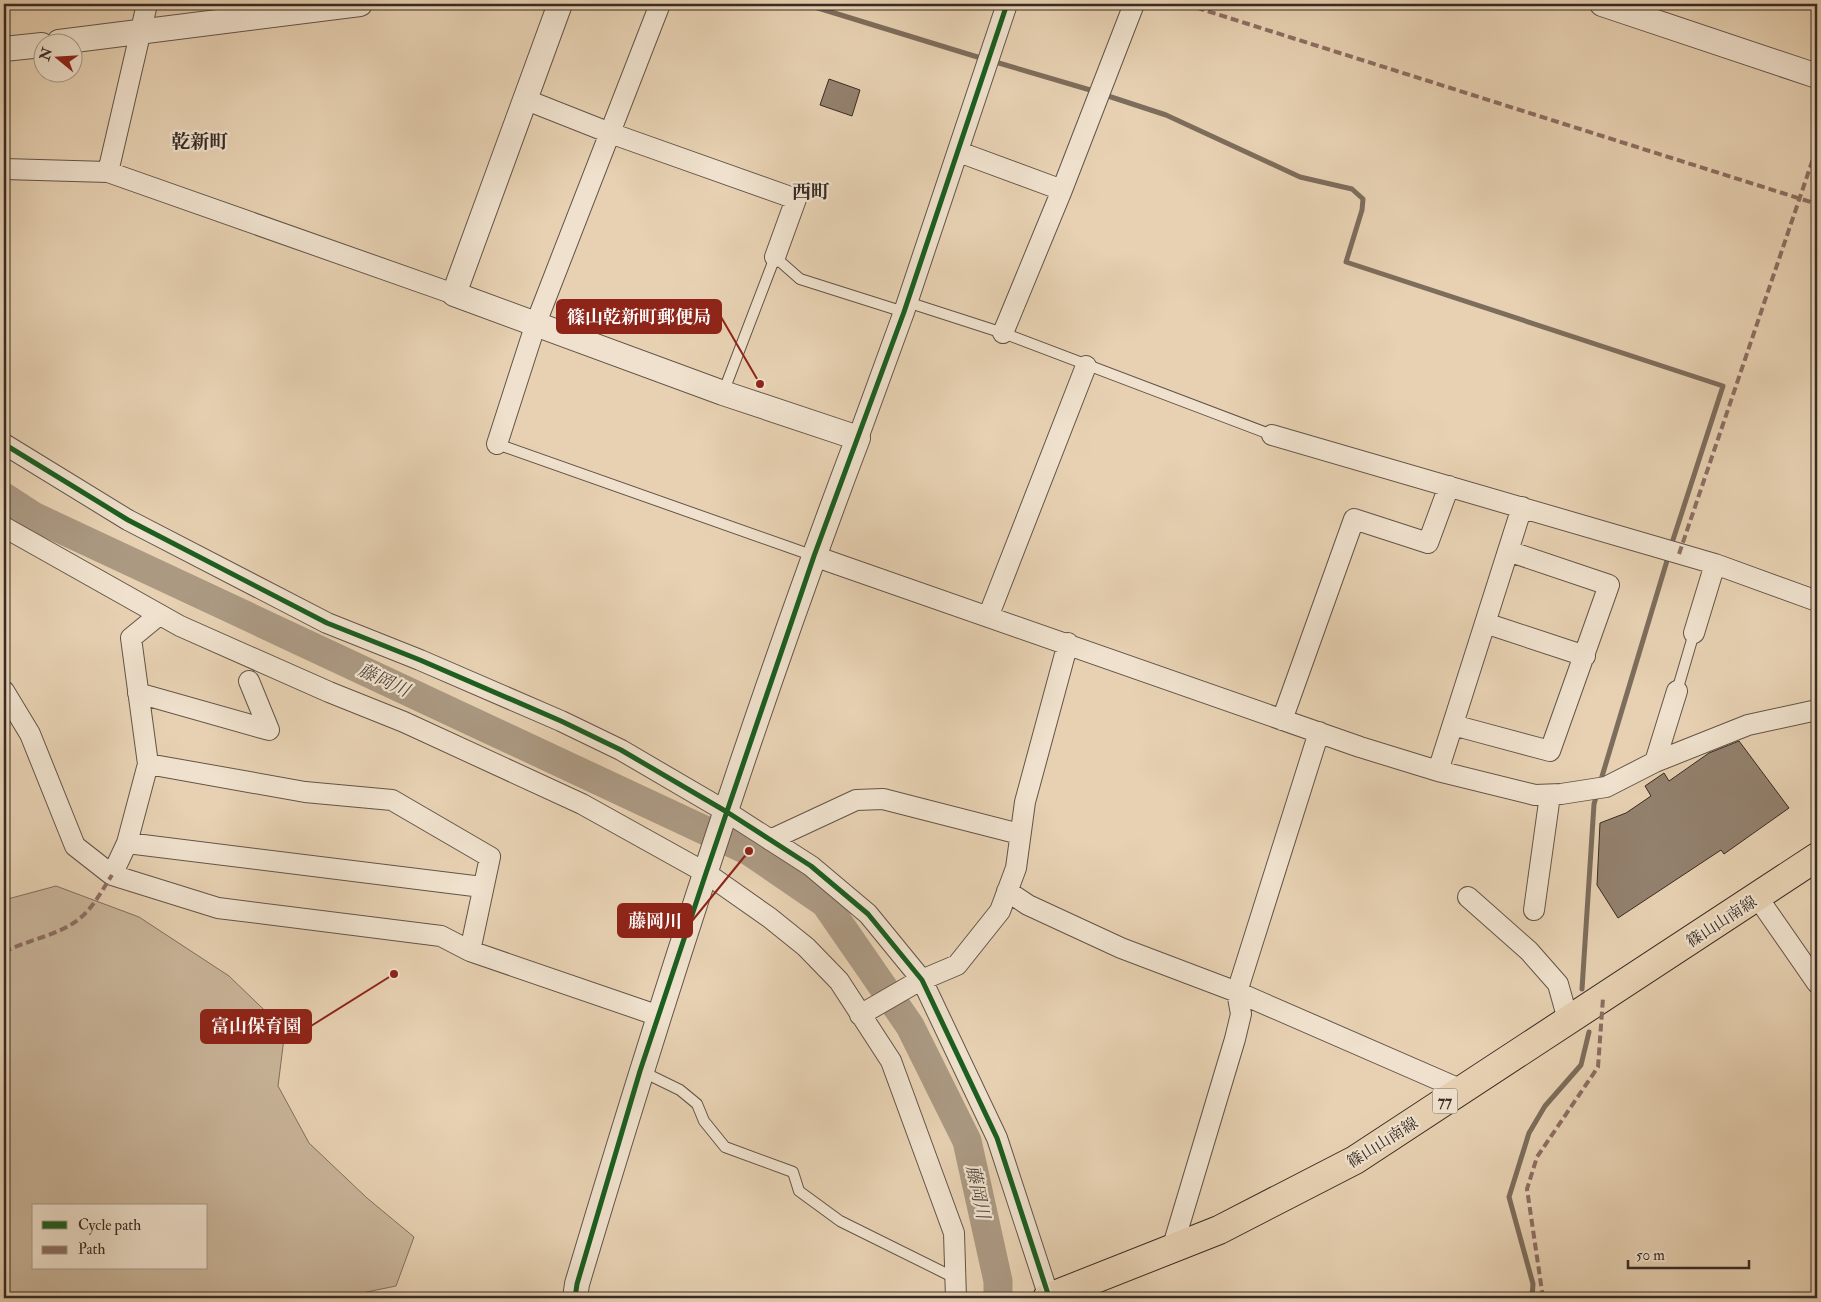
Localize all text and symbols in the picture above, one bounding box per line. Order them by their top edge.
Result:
north arrow [32,32,82,82]
text: N [36,45,56,64]
district label: 乾新町 [171,130,229,154]
district label: 西町 [792,180,830,204]
callout: 篠山乾新町郵便局 [557,300,721,333]
text: 篠山乾新町郵便局 [567,306,711,329]
water label: 藤岡川 [354,659,415,703]
street label: 篠山山南線 [1683,892,1761,952]
callout: 藤岡川 [618,904,692,937]
text: 藤岡川 [628,910,682,933]
callout: 富山保育園 [201,1010,311,1043]
text: 富山保育園 [211,1015,301,1038]
road number: 77 [1432,1088,1458,1114]
street label: 篠山山南線 [1343,1113,1422,1173]
water label: 藤岡川 [961,1163,995,1223]
legend [32,1204,208,1270]
text: Cycle path [78,1216,141,1236]
scale bar [1628,1237,1750,1269]
text: Path [78,1240,105,1259]
text: 50 m [1636,1246,1665,1265]

